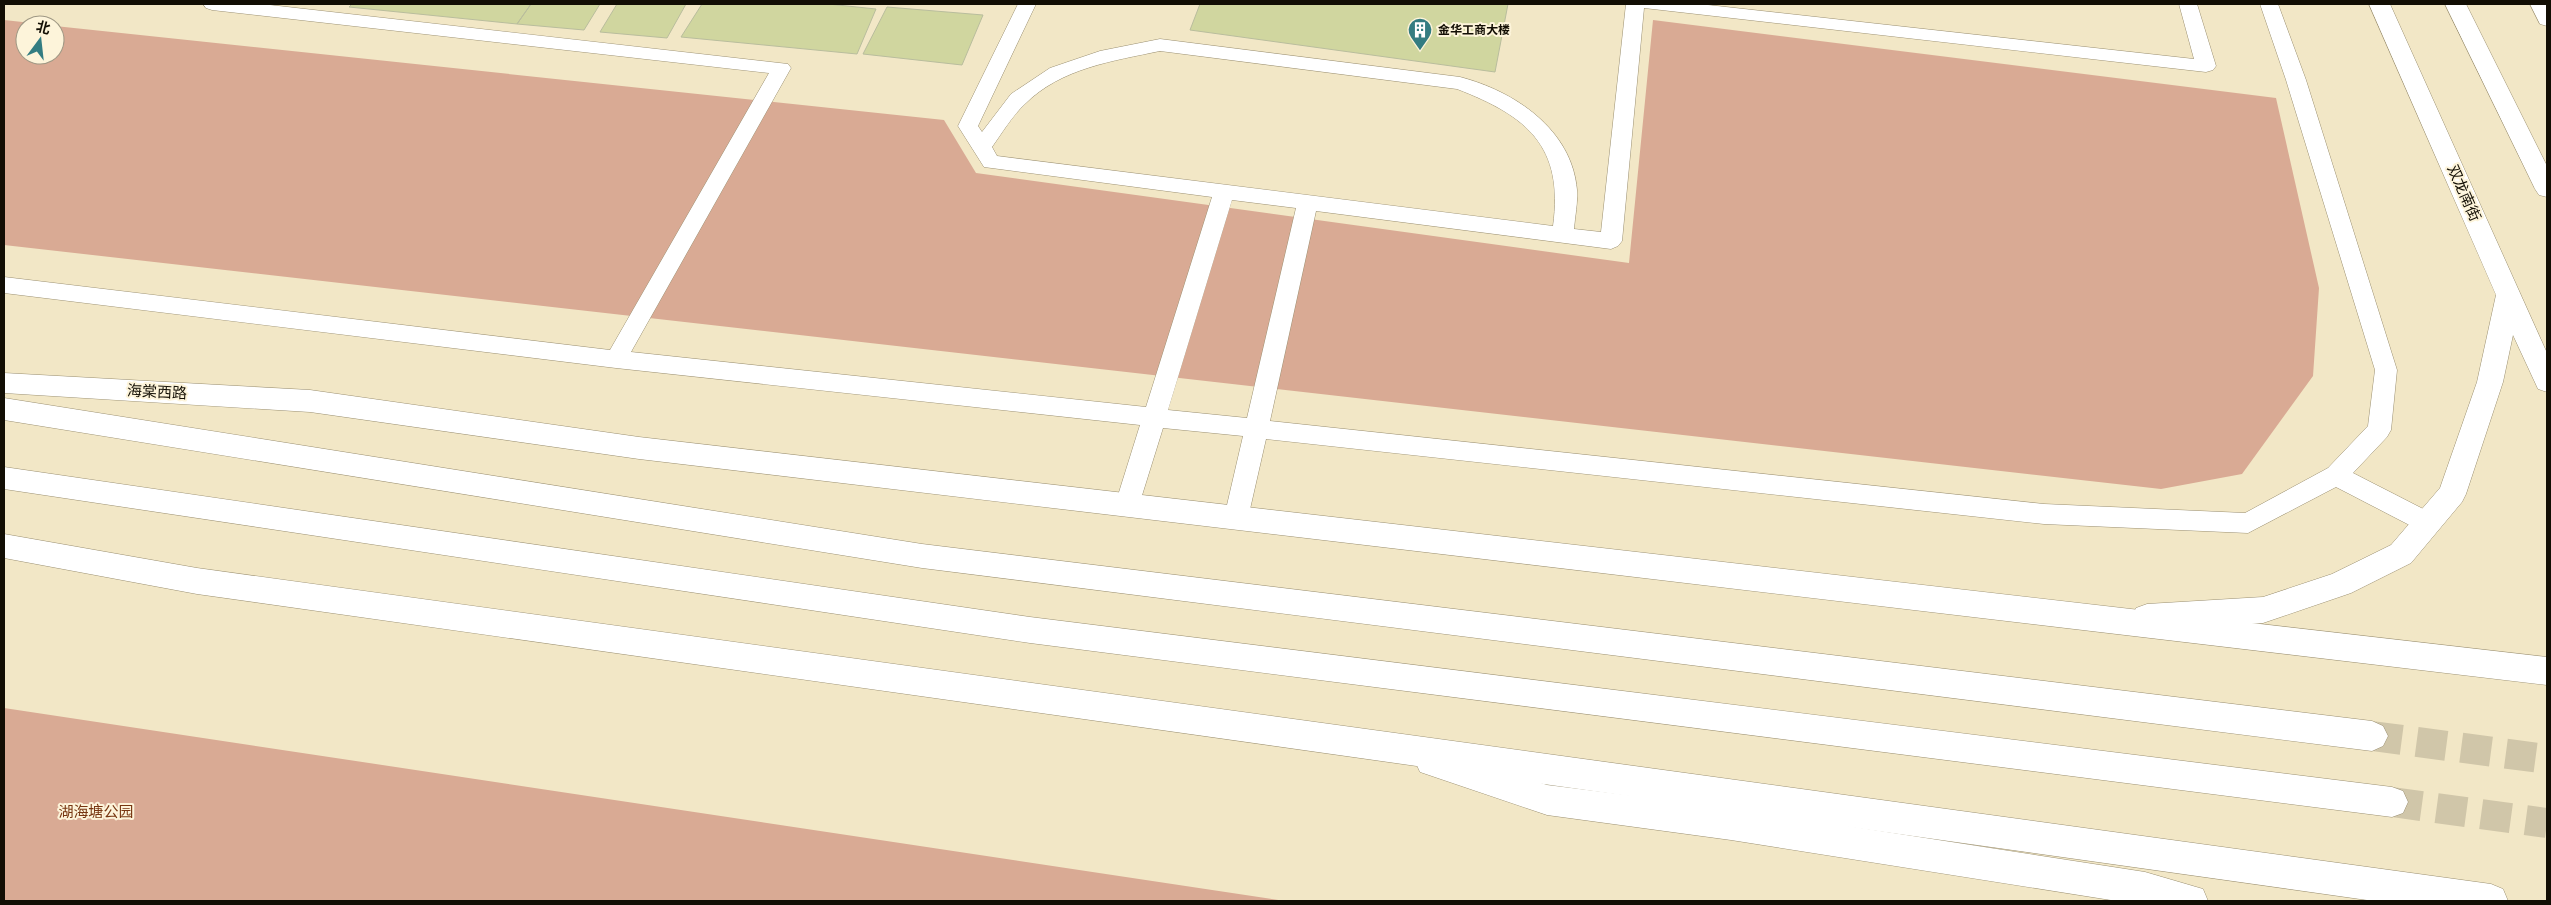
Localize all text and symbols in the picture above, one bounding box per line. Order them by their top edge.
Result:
north arrow [15,15,65,65]
building icon: 金华工商大楼 [1407,17,1433,51]
text: 北 [34,18,52,38]
place label: 金华工商大楼 [1438,23,1510,37]
street label: 双龙南街 [2444,162,2484,224]
street label: 海棠西路 [127,381,187,403]
park label: 湖海塘公园 [58,803,134,821]

